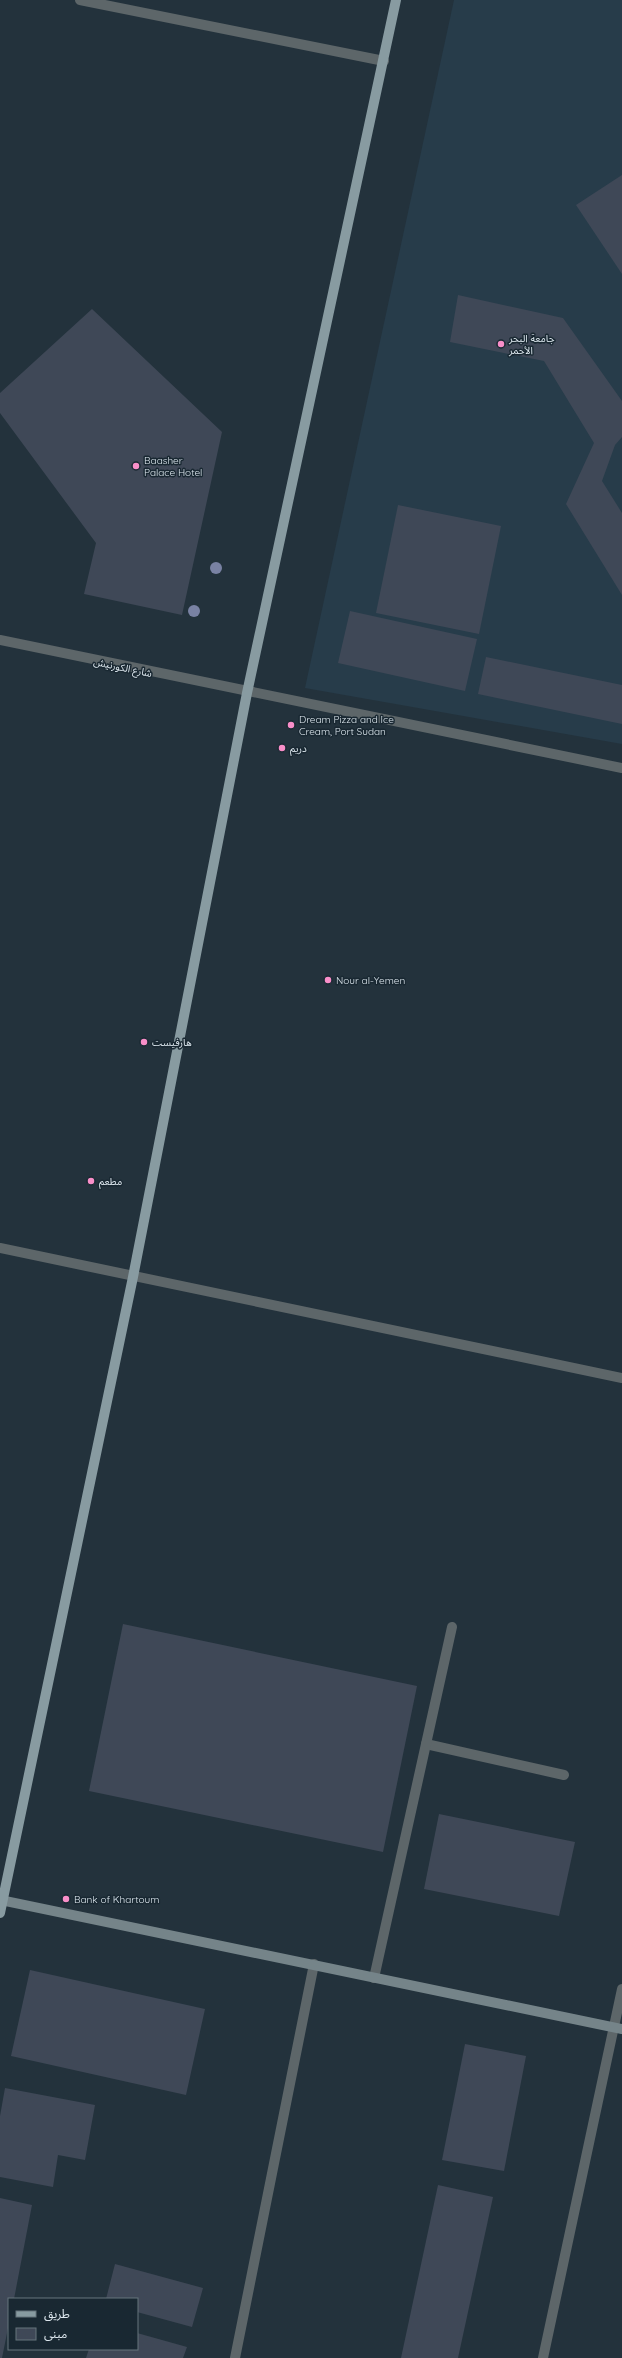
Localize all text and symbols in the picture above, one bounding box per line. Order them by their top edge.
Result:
place label: جامعة البحر الأحمر [508,332,555,357]
marker: جامعة البحر الأحمر [496,339,506,349]
place label: Baasher Palace Hotel [144,454,202,479]
marker: Baasher Palace Hotel [131,461,141,471]
street label: شارع الكورنيش [92,655,153,681]
place label: Dream Pizza and Ice Cream, Port Sudan [299,713,394,738]
marker: Dream Pizza and Ice Cream, Port Sudan [286,720,296,730]
place label: دريم [290,742,307,756]
marker: دريم [277,743,287,753]
place label: Nour al-Yemen [336,974,405,987]
marker: Nour al-Yemen [323,975,333,985]
place label: هارفيست [152,1036,192,1049]
marker: هارفيست [139,1037,149,1047]
place label: مطعم [99,1175,122,1189]
marker: مطعم [86,1176,96,1186]
place label: Bank of Khartoum [74,1893,159,1906]
marker: Bank of Khartoum [61,1894,71,1904]
legend [8,2298,138,2350]
text: طريق [44,2306,70,2322]
text: مبنى [44,2326,67,2341]

